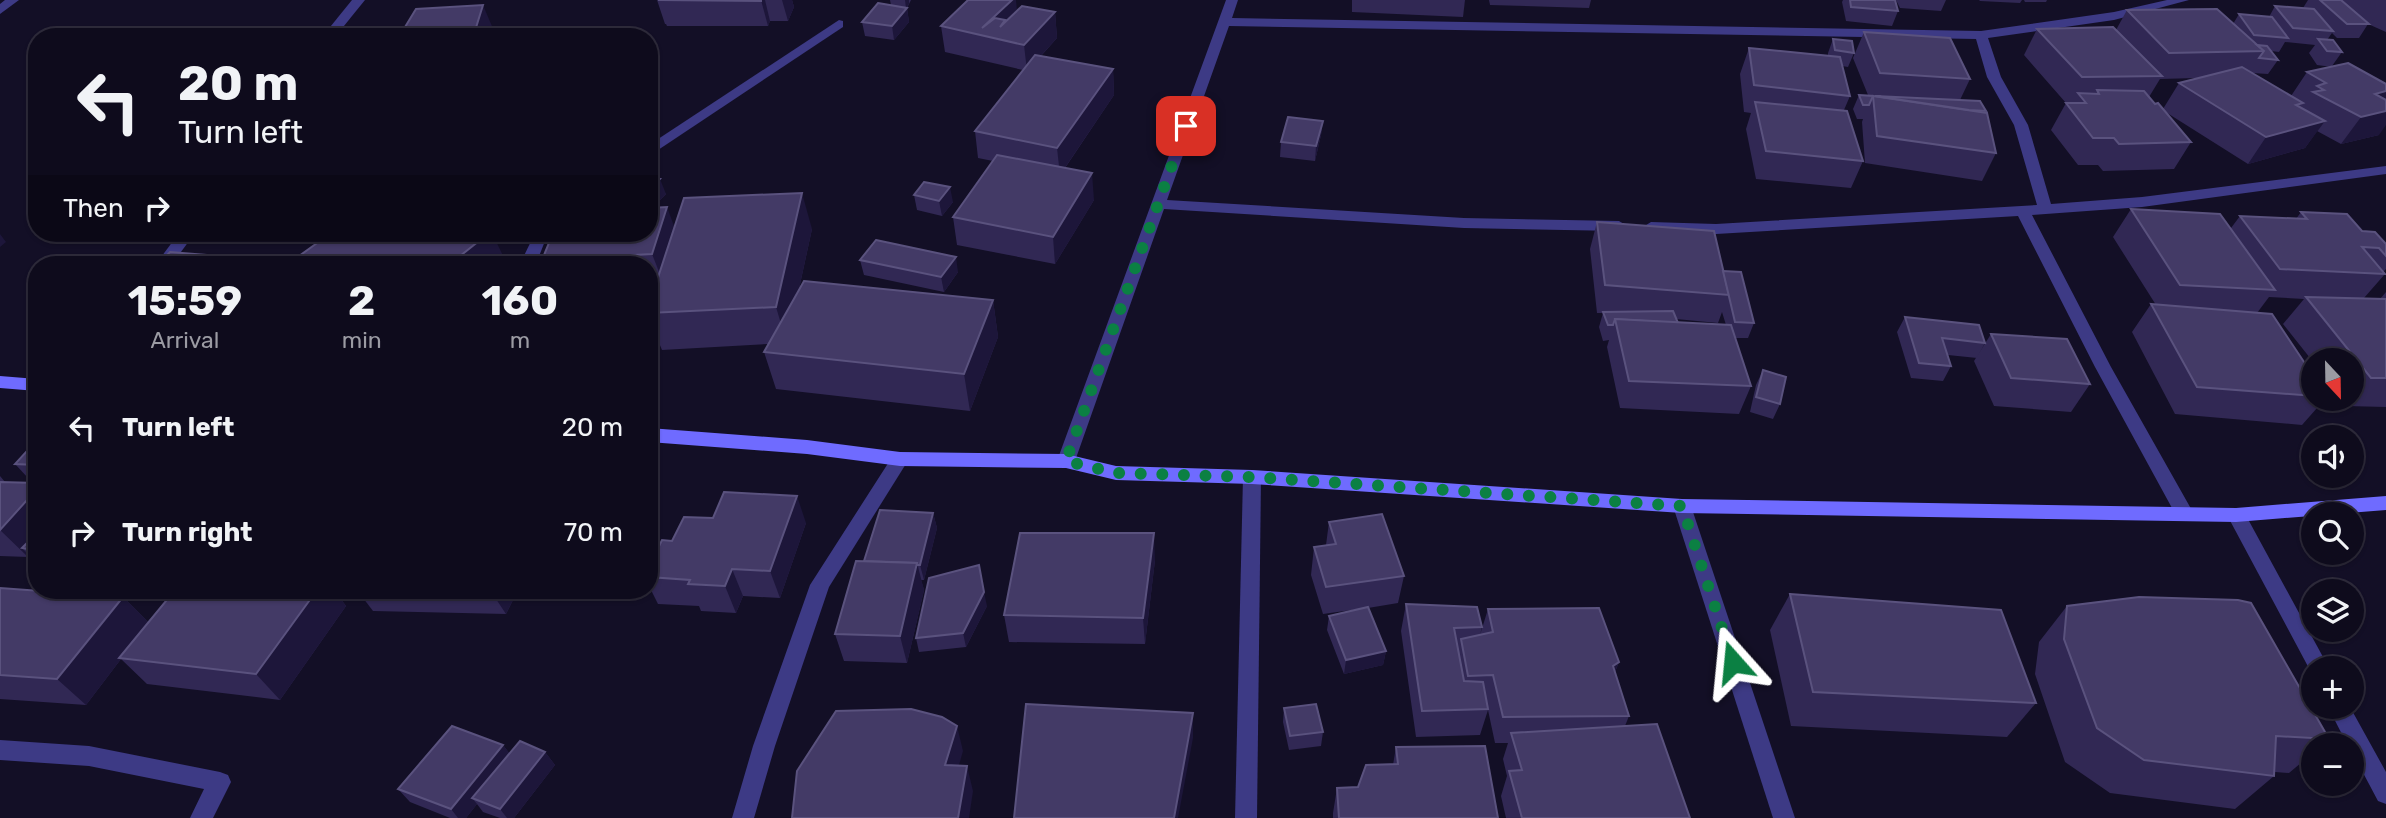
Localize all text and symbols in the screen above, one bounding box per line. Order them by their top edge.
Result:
text: 20 m [178,54,299,112]
icon: left [63,56,154,147]
pin [1156,96,1216,156]
icon: arrive [1167,107,1205,145]
text: Turn left [178,113,303,151]
icon: right [138,189,176,227]
text: Then [63,193,124,224]
text: 15:59 [128,276,242,326]
text: 2 [348,276,375,326]
text: 160 [481,276,558,326]
text: Arrival [150,326,219,354]
text: min [342,326,382,354]
text: m [510,326,530,354]
north arrow [2301,348,2364,411]
map controls [2301,348,2364,796]
icon: left [63,409,101,447]
text: Turn left [122,412,234,443]
text: 20 m [562,412,623,443]
button: sound [2301,425,2364,488]
button: search [2301,502,2364,565]
icon: right [63,514,101,552]
text: Turn right [122,517,252,548]
text: 70 m [564,517,623,548]
button: layers [2301,579,2364,642]
position arrow [1696,625,1770,699]
button: + [2301,656,2364,719]
button: − [2301,733,2364,796]

